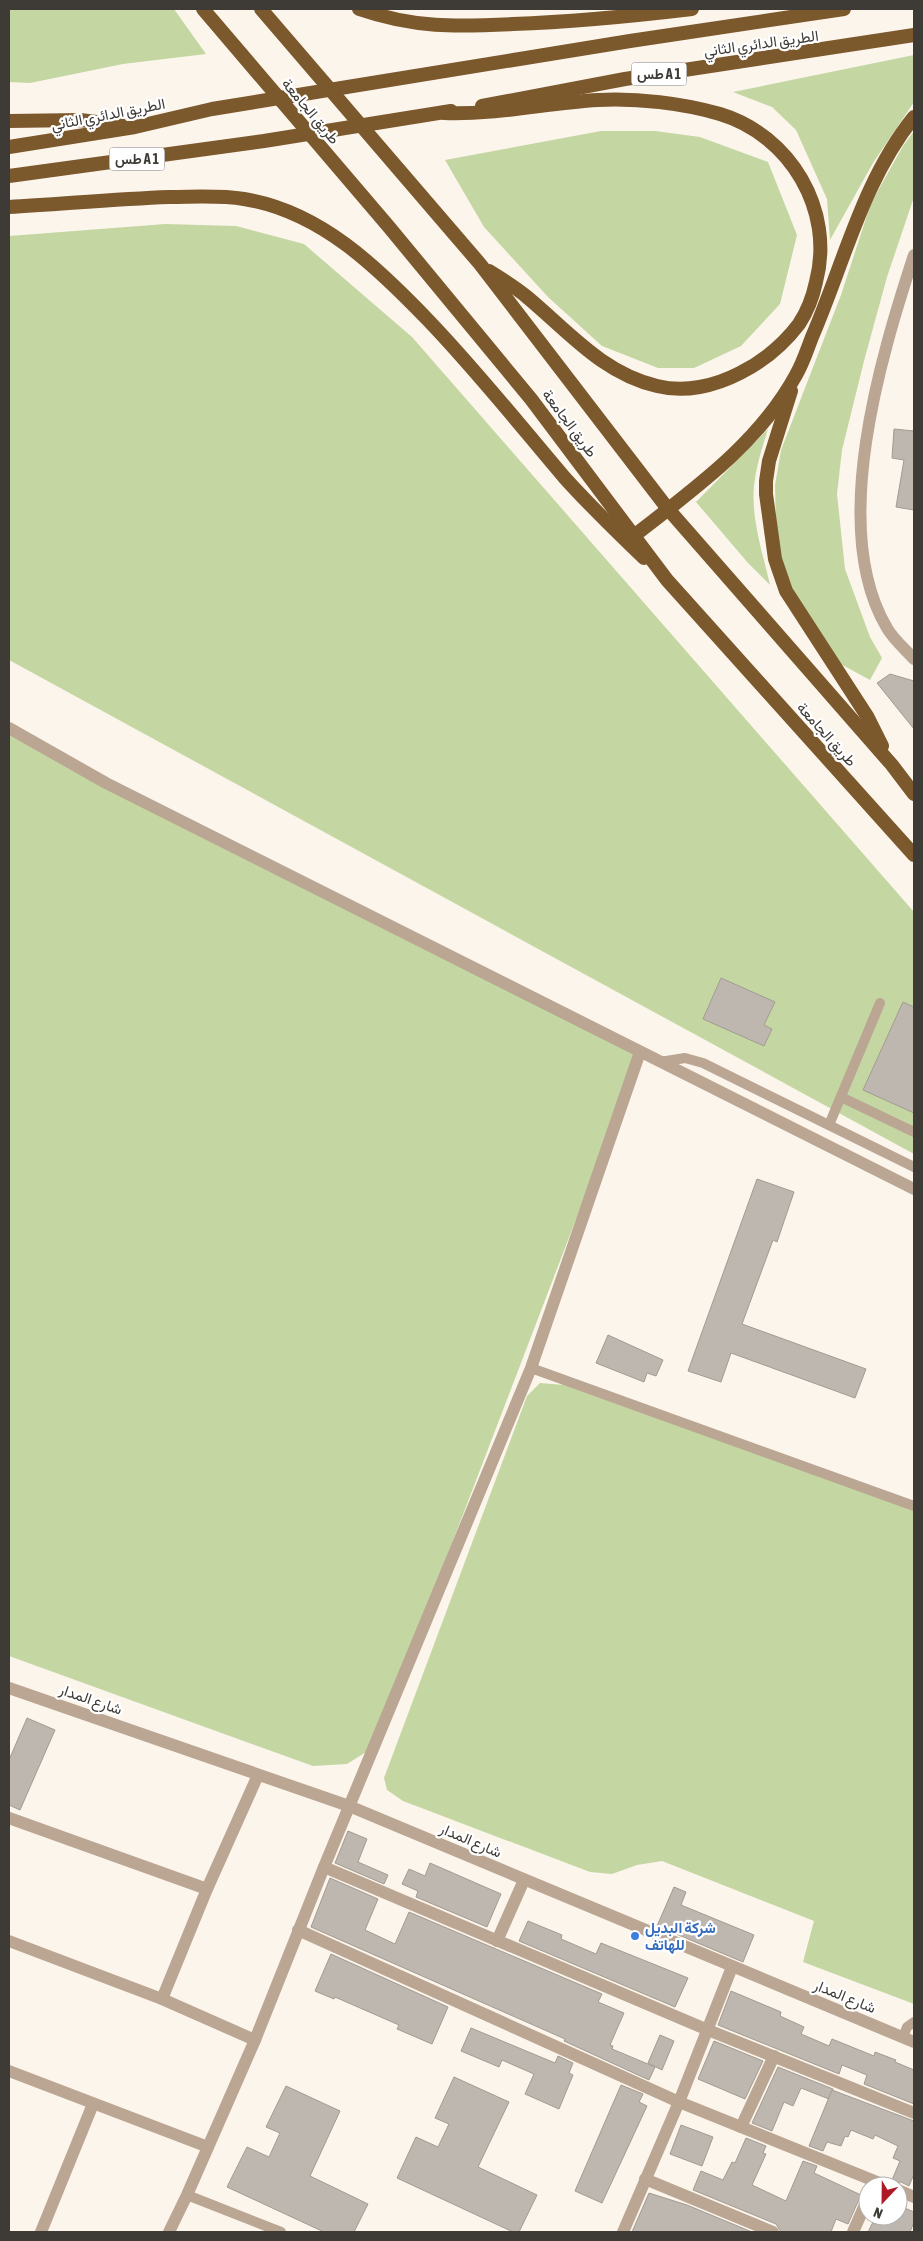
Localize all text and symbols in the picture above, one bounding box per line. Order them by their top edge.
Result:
street label: الطريق الدائري الثاني [702,27,820,64]
road number: طس A 1 [632,62,686,86]
street label: طريق الجامعة [277,75,343,149]
street label: الطريق الدائري الثاني [50,95,167,138]
road number: طس A 1 [110,148,164,170]
street label: طريق الجامعة [537,386,601,462]
street label: طريق الجامعة [792,699,860,771]
street label: شارع المدار [55,1680,125,1721]
street label: شارع المدار [436,1819,504,1863]
place label: شركة البديل للهاتف [645,1919,716,1954]
marker: شركة البديل للهاتف [629,1930,641,1942]
street label: شارع المدار [810,1976,879,2019]
north arrow [858,2176,908,2226]
text: N [871,2204,885,2222]

